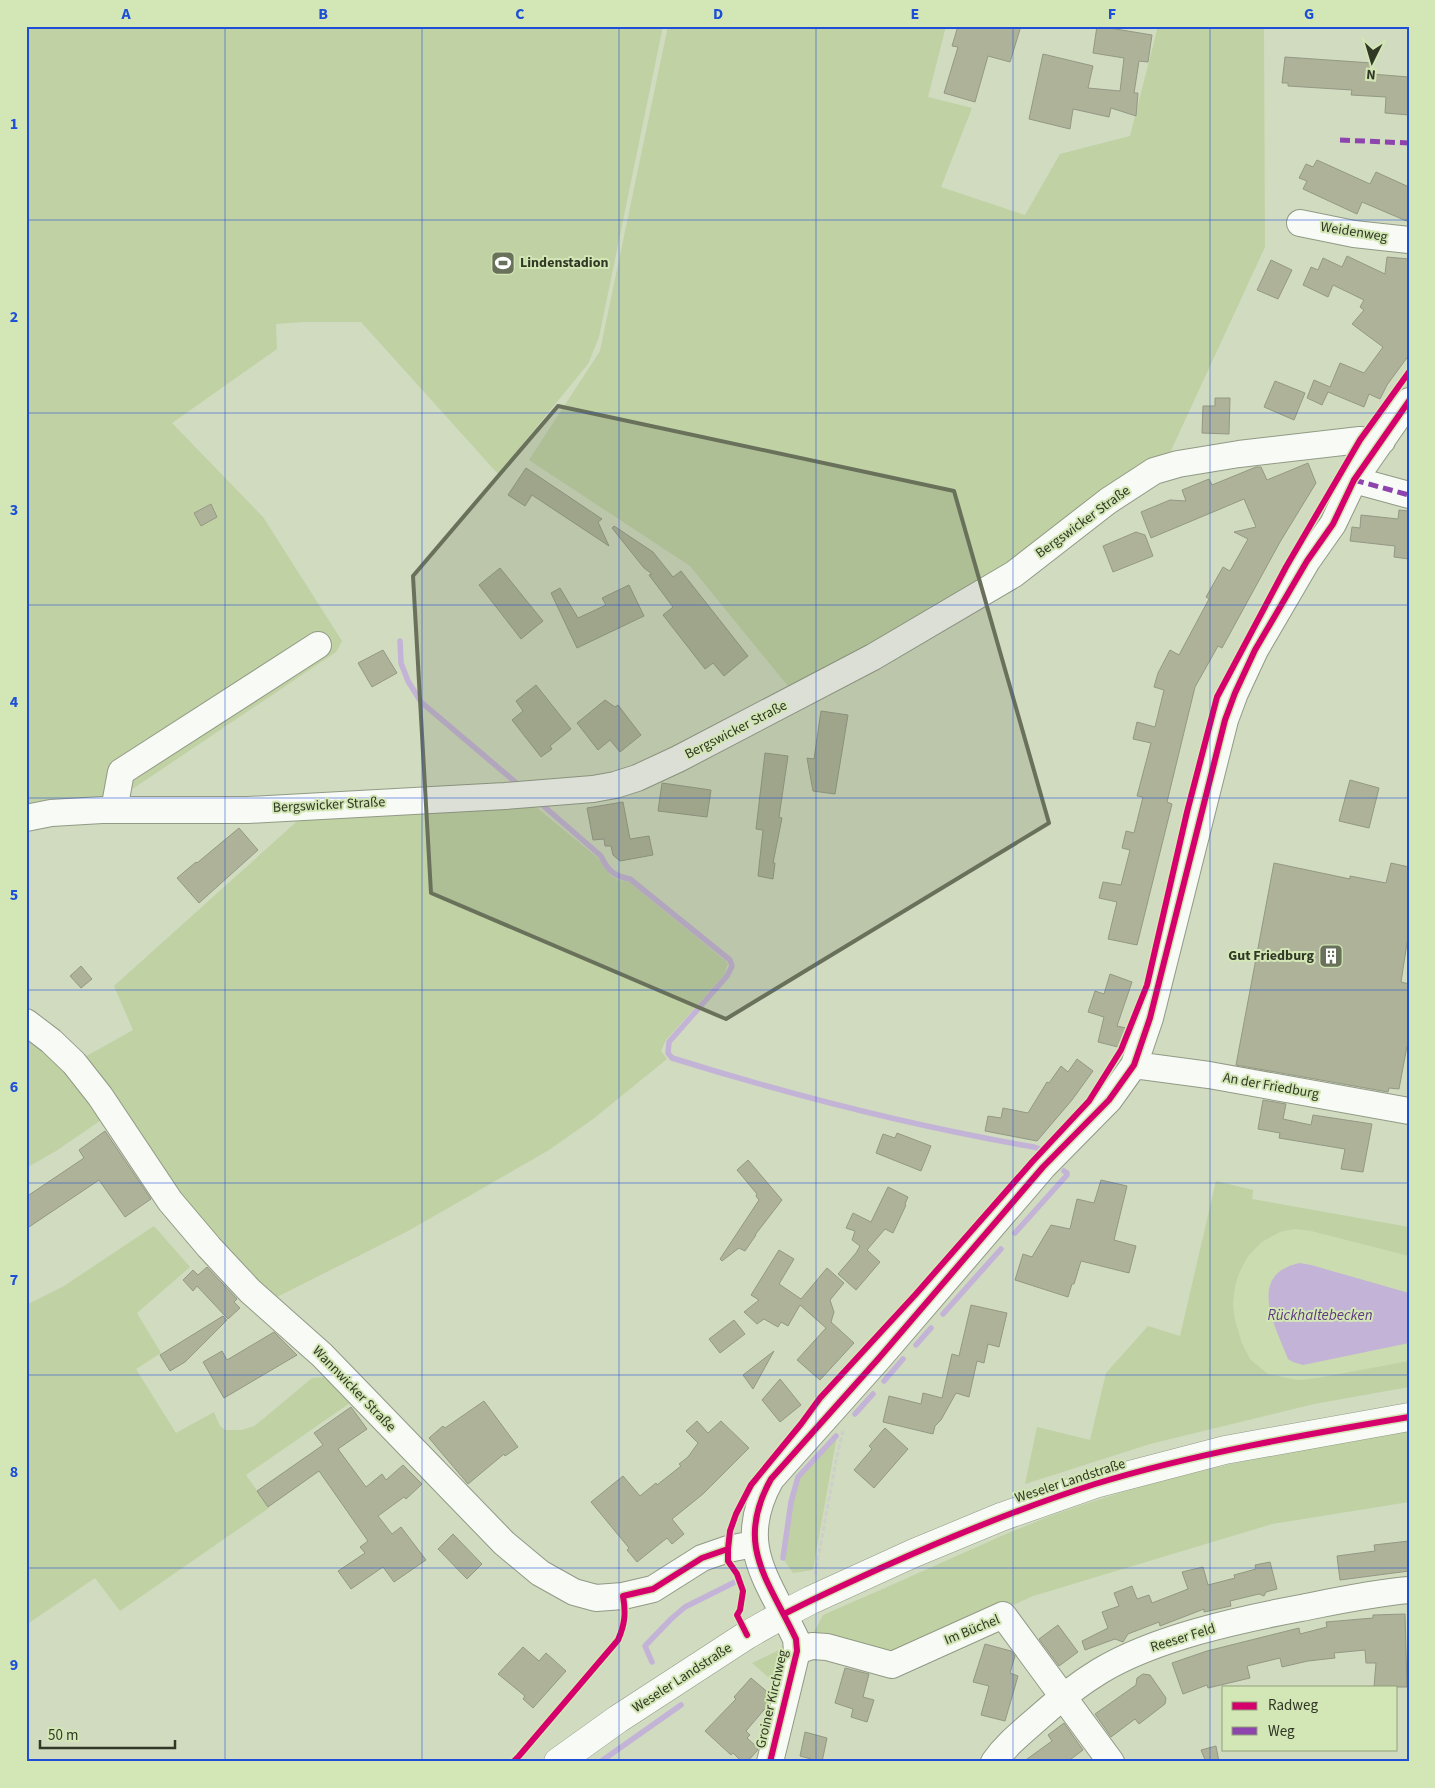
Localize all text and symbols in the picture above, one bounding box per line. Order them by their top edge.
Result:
text: A [120,3,131,25]
text: B [318,3,328,25]
text: C [515,3,525,25]
text: D [713,3,723,25]
text: E [911,3,919,25]
text: F [1108,3,1116,25]
text: G [1304,3,1314,25]
north arrow [1348,38,1398,88]
text: N [1365,64,1376,84]
text: 1 [10,113,18,135]
street label: Weidenweg [1319,217,1389,247]
sports icon: Lindenstadion [490,250,516,276]
place label: Lindenstadion [520,253,608,273]
text: 2 [10,306,18,328]
street label: Bergswicker Straße [1032,481,1134,563]
text: 3 [10,499,18,521]
text: 4 [10,691,19,713]
street label: Bergswicker Straße [681,696,791,764]
street label: Bergswicker Straße [272,792,386,818]
text: 5 [10,884,18,906]
building icon: Gut Friedburg [1318,943,1344,969]
place label: Gut Friedburg [1228,946,1315,966]
street label: An der Friedburg [1221,1068,1321,1104]
text: 6 [10,1076,18,1098]
text: 7 [10,1269,18,1291]
water label: Rückhaltebecken [1267,1305,1373,1326]
street label: Wannwicker Straße [308,1341,400,1437]
street label: Weseler Landstraße [1012,1454,1128,1508]
text: 8 [10,1461,18,1483]
street label: Im Büchel [941,1610,1003,1650]
street label: Reeser Feld [1148,1619,1218,1657]
street label: Weseler Landstraße [628,1638,736,1718]
street label: Groiner Kirchweg [751,1648,793,1750]
text: 9 [10,1654,18,1676]
legend [1222,1686,1398,1750]
text: Radweg [1268,1695,1318,1716]
scale bar [40,1718,175,1750]
text: Weg [1268,1721,1295,1742]
text: 50 m [48,1725,78,1746]

